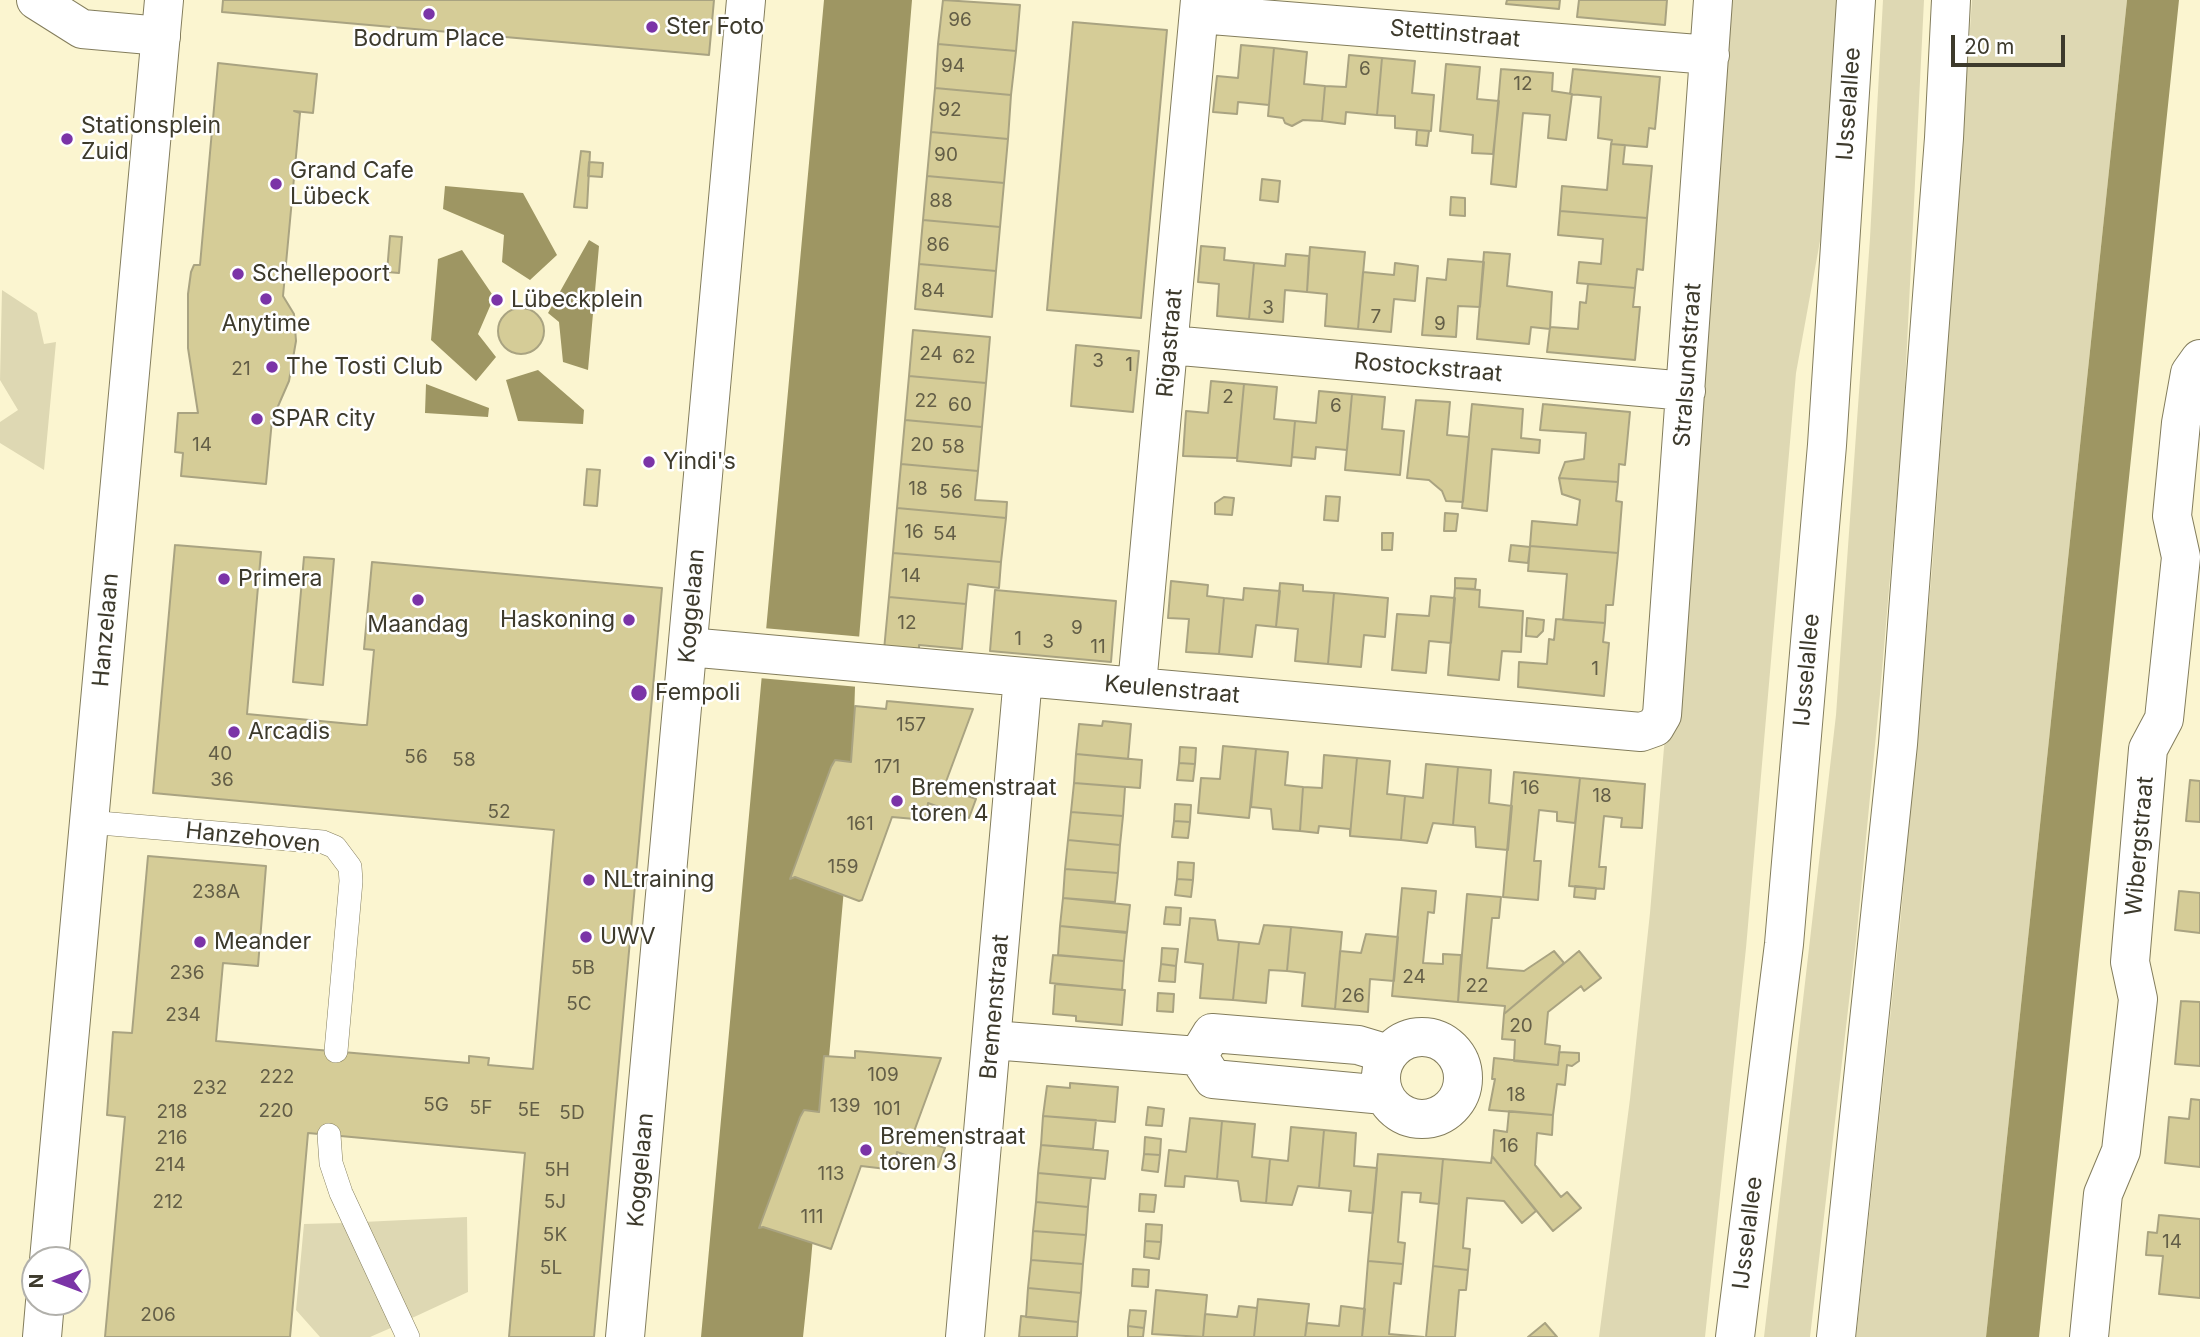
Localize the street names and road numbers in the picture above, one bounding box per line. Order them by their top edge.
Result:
street label: Stettinstraat [1389,15,1521,53]
street label: IJsselallee [1831,46,1867,162]
street label: Stralsundstraat [1668,282,1708,448]
street label: Rigastraat [1151,287,1189,399]
street label: Rostockstraat [1353,348,1503,388]
street label: Koggelaan [673,548,711,664]
street label: Hanzelaan [87,572,125,688]
street label: IJsselallee [1788,612,1826,728]
street label: Keulenstraat [1103,670,1241,710]
street label: Wibergstraat [2120,775,2160,917]
street label: Hanzehoven [184,817,322,859]
street label: Bremenstraat [975,933,1015,1081]
street label: Koggelaan [622,1112,660,1228]
street label: IJsselallee [1727,1175,1769,1291]

